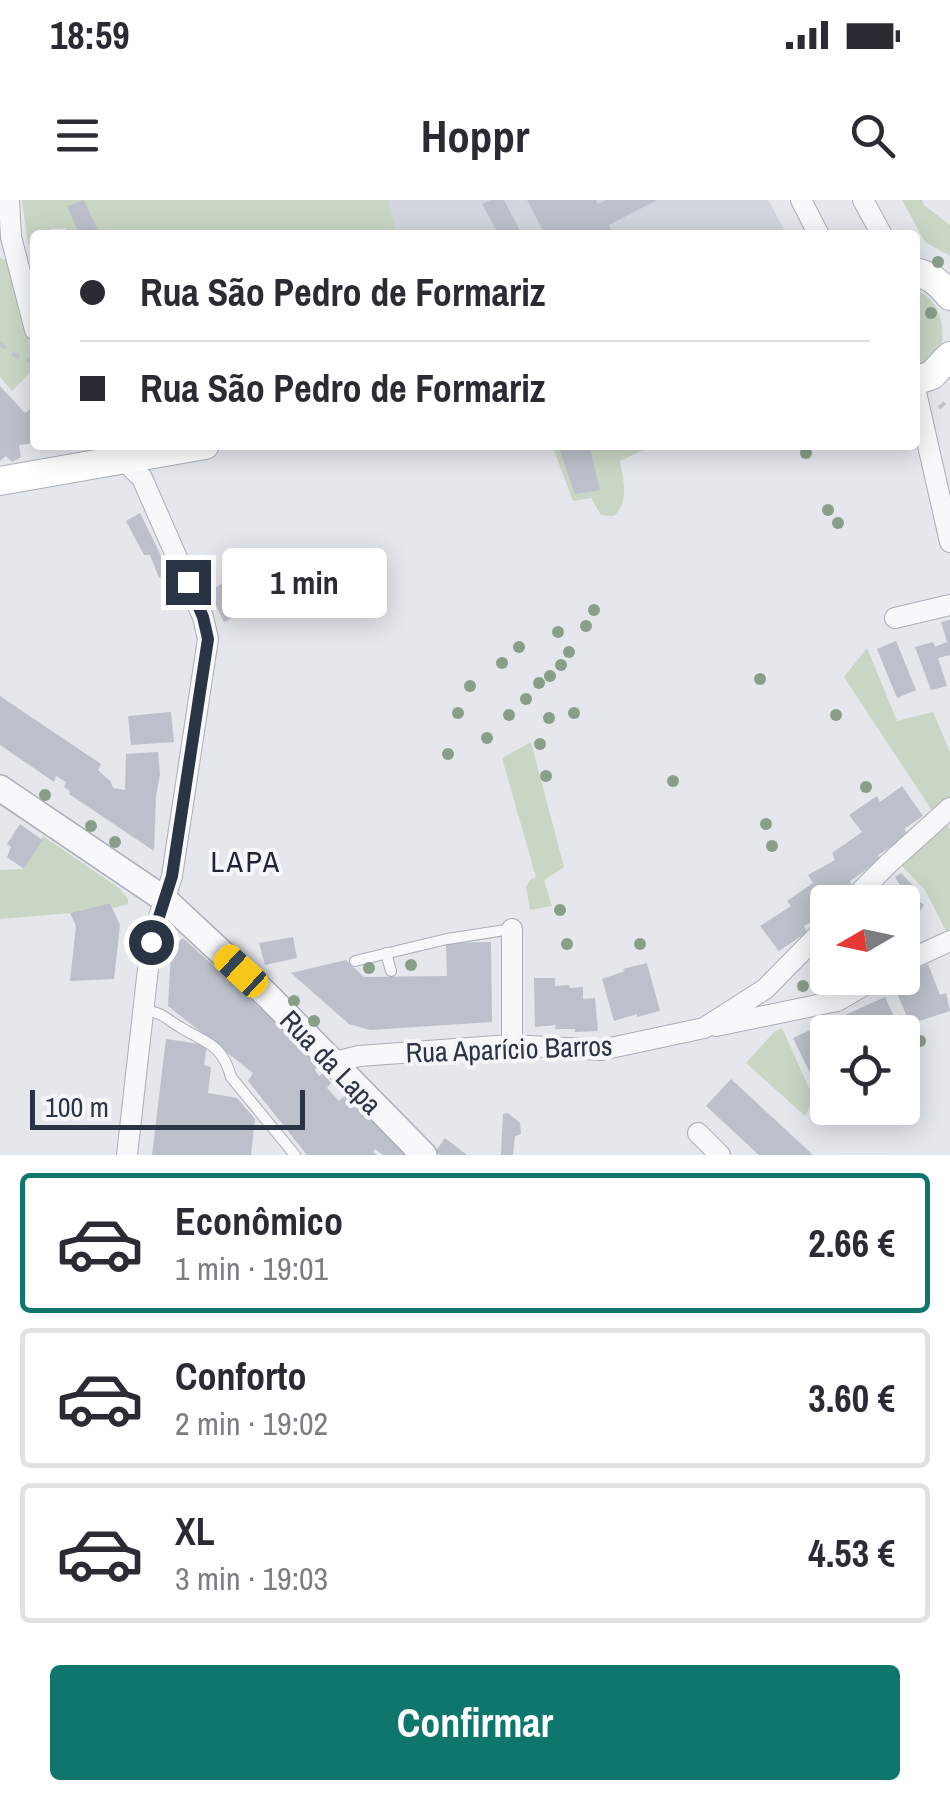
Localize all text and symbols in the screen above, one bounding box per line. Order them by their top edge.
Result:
text: 18:59 [50,10,130,61]
text: Hoppr [421,105,529,166]
icon: menu [50,108,105,163]
icon: search [845,108,900,163]
text: Rua São Pedro de Formariz [140,267,545,318]
text: Rua São Pedro de Formariz [140,363,545,414]
callout: 1 min [223,547,388,617]
route end [166,560,211,605]
text: 1 min [270,561,339,604]
district label: LAPA [210,841,282,881]
north arrow [810,885,920,995]
map controls [810,885,920,1125]
route start [129,920,174,965]
car [209,940,273,1002]
street label: Rua da Lapa [272,1002,390,1123]
button: locate [810,1015,920,1125]
street label: Rua Aparício Barros [405,1026,613,1072]
scale bar [30,1085,305,1130]
text: 100 m [45,1088,109,1126]
text: Econômico [175,1196,343,1247]
icon: car [55,1198,145,1288]
text: 2.66 € [808,1218,895,1269]
text: 1 min · 19:01 [175,1247,328,1290]
text: Conforto [175,1351,307,1402]
icon: car [55,1353,145,1443]
text: 3.60 € [808,1373,895,1424]
text: 2 min · 19:02 [175,1402,328,1445]
text: XL [175,1506,215,1557]
icon: car [55,1508,145,1598]
text: 4.53 € [808,1528,895,1579]
text: 3 min · 19:03 [175,1557,328,1600]
button: Confirmar [50,1665,900,1780]

